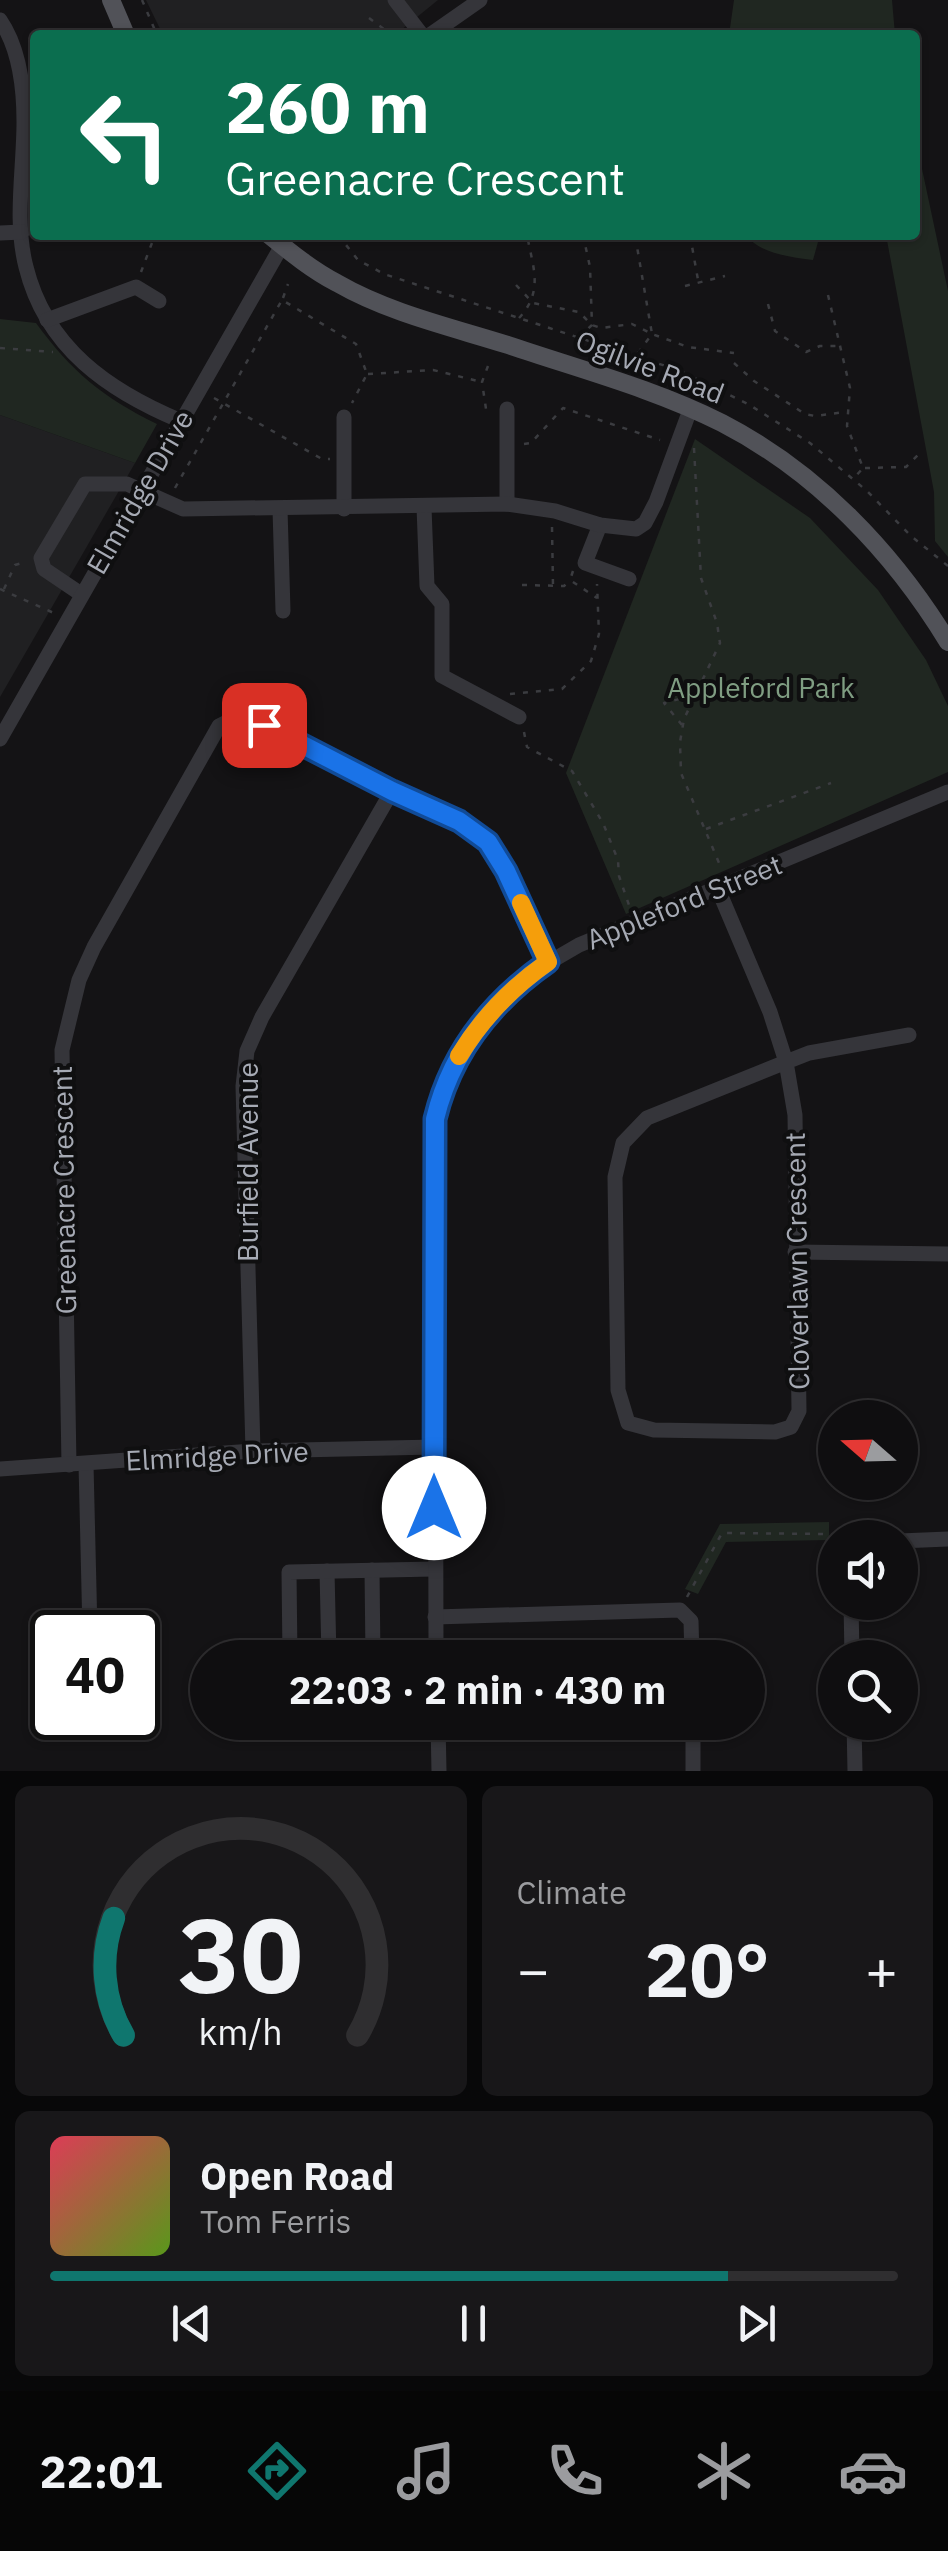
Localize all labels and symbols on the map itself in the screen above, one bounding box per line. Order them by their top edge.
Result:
street label: Ogilvie Road [571,321,730,412]
street label: Elmridge Drive [78,403,201,580]
park label: Appleford Park [667,669,855,706]
pin [222,683,307,768]
street label: Appleford Street [581,845,787,958]
street label: Burfield Avenue [229,1062,266,1262]
street label: Greenacre Crescent [43,1065,84,1315]
street label: Cloverlawn Crescent [776,1132,817,1390]
north arrow [818,1400,918,1500]
street label: Elmridge Drive [124,1432,310,1479]
position arrow [382,1456,486,1560]
speed limit sign: 40 [30,1610,160,1740]

